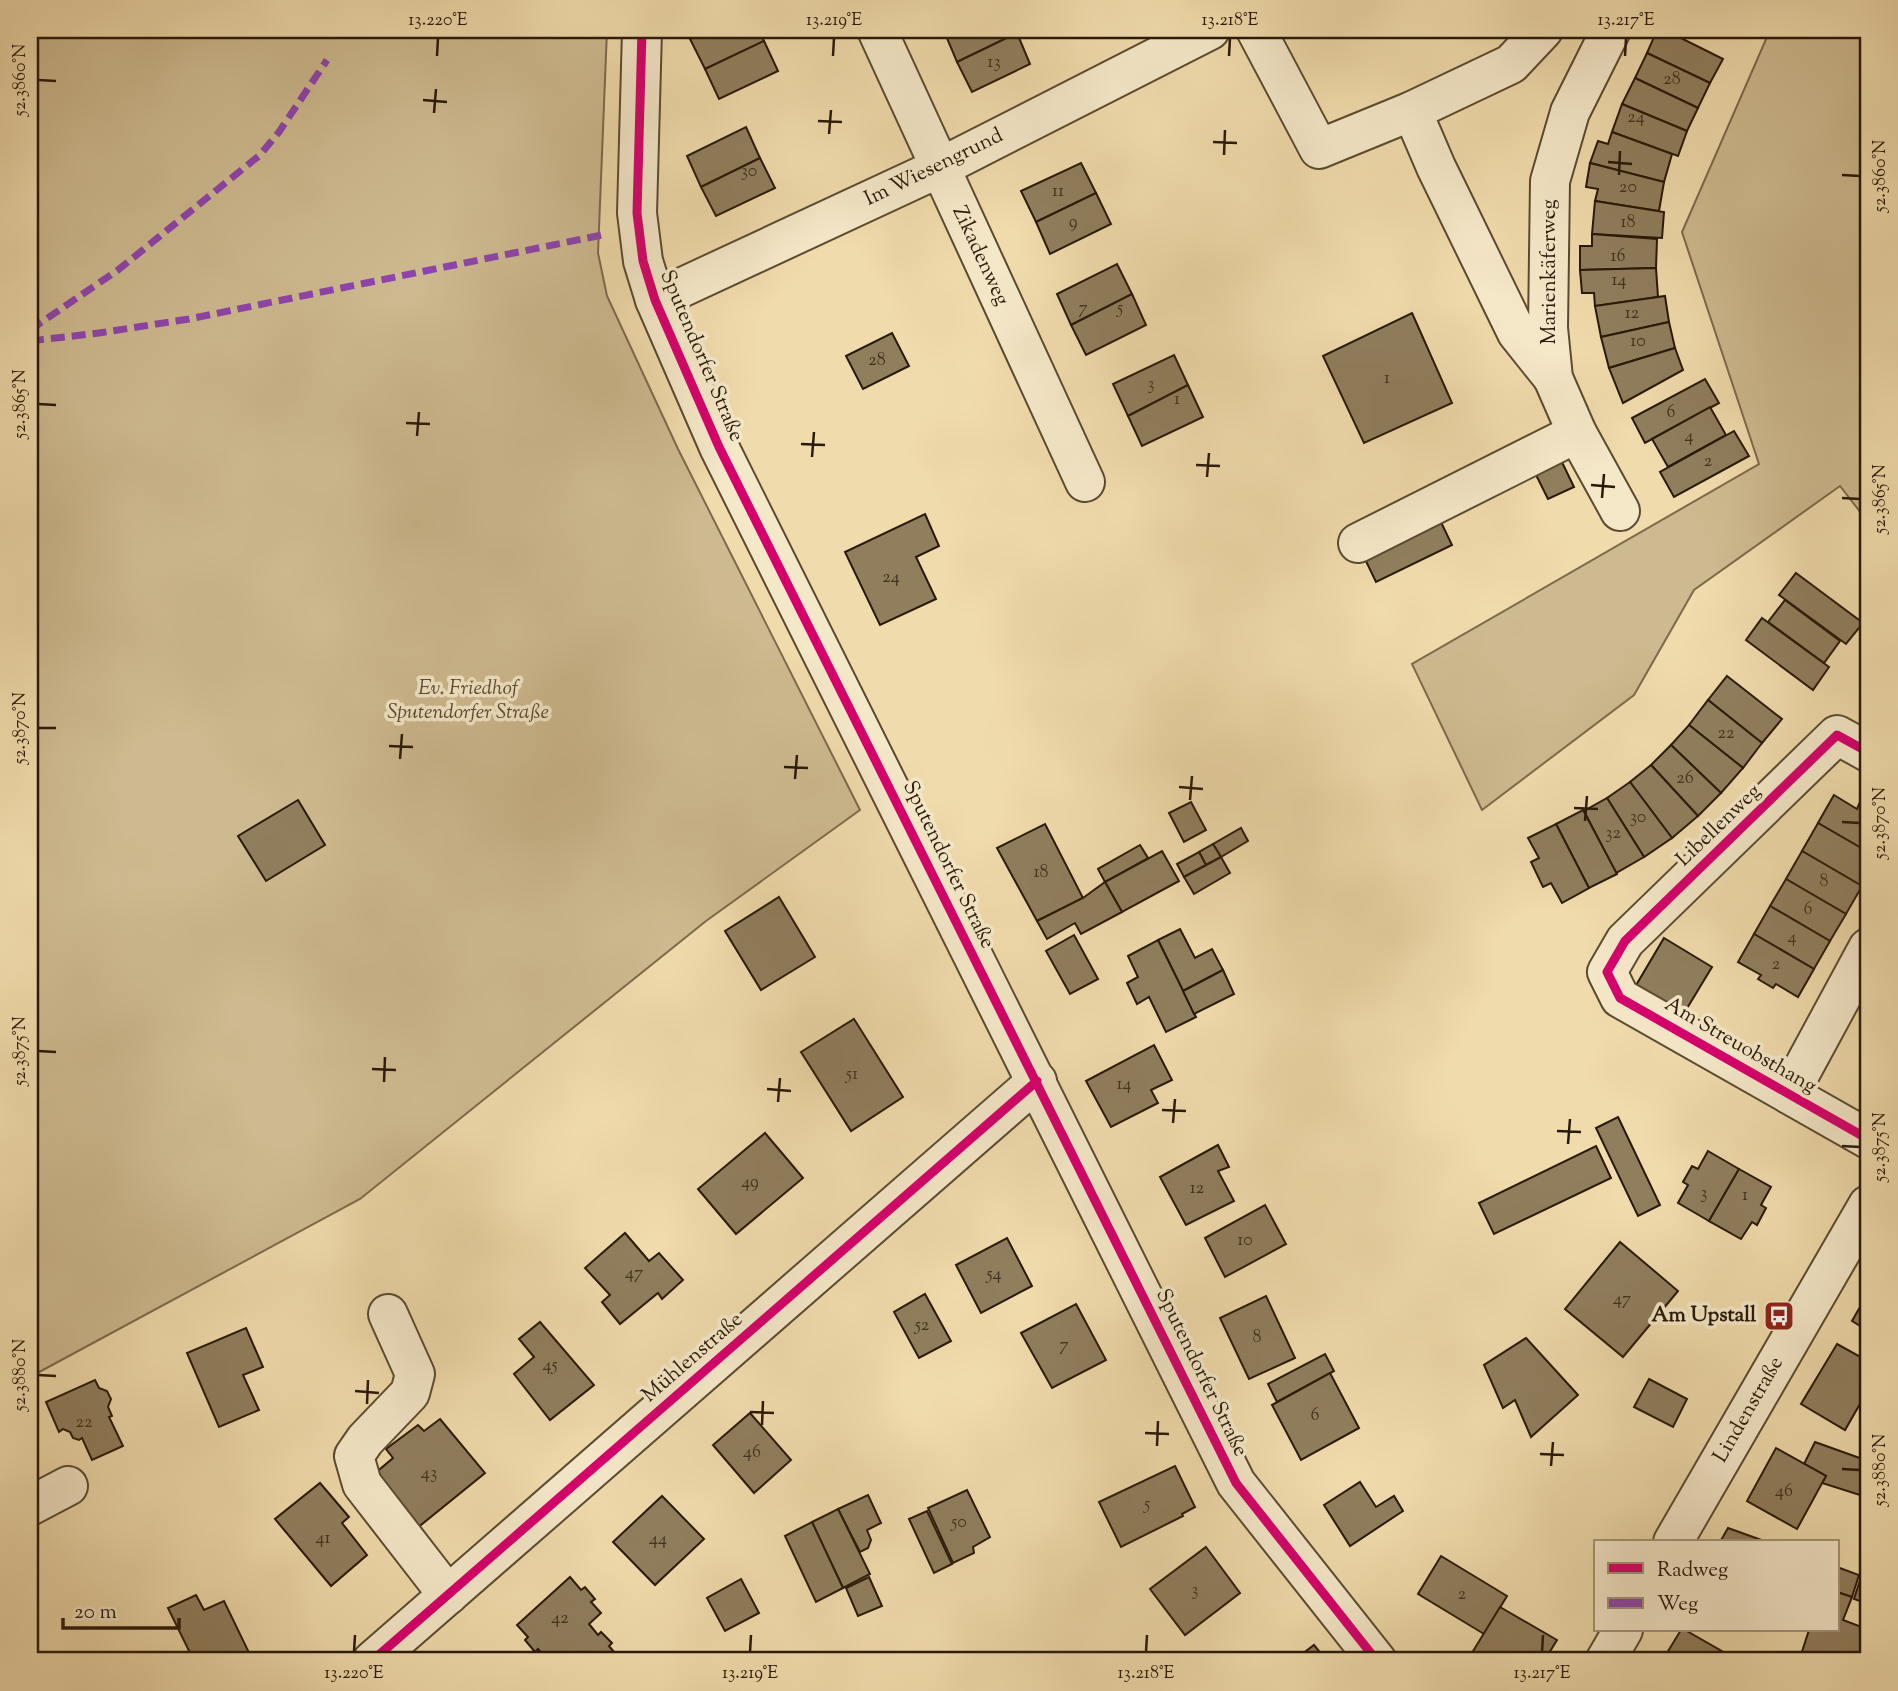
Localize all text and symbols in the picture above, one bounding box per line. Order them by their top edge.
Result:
text: 13.220°E [408,8,468,34]
text: 13.219°E [806,8,862,34]
text: 13.218°E [1201,8,1259,34]
text: 13.217°E [1597,8,1655,34]
text: 52.3860°N [8,44,34,117]
house number: 13 [987,50,1001,76]
house number: 28 [1663,67,1681,93]
house number: 24 [1627,105,1645,131]
street label: Im Wiesengrund [860,121,1009,215]
text: 52.3860°N [1868,140,1894,213]
house number: 30 [741,159,757,185]
house number: 20 [1619,175,1637,201]
house number: 11 [1052,179,1064,205]
street label: Marienkäferweg [1535,199,1565,345]
street label: Zikadenweg [944,201,1016,311]
house number: 9 [1069,210,1078,236]
house number: 18 [1620,210,1636,236]
house number: 16 [1610,244,1626,270]
street label: Sputendorfer Straße [651,266,751,446]
house number: 14 [1611,268,1627,294]
house number: 7 [1078,296,1088,322]
house number: 5 [1116,296,1123,322]
house number: 12 [1625,301,1640,327]
house number: 10 [1630,329,1646,355]
house number: 28 [868,348,886,374]
house number: 1 [1384,366,1390,392]
text: 52.3865°N [8,369,34,440]
house number: 3 [1147,372,1155,398]
house number: 1 [1174,387,1180,413]
house number: 6 [1667,400,1676,426]
house number: 4 [1684,424,1694,450]
house number: 2 [1704,449,1713,475]
text: 52.3865°N [1868,464,1894,535]
house number: 24 [882,565,900,591]
park label: Ev. Friedhof Sputendorfer Straße [387,674,549,728]
text: 52.3870°N [8,692,34,765]
house number: 22 [1718,721,1735,747]
house number: 26 [1676,766,1694,792]
street label: Sputendorfer Straße [894,776,1002,954]
street label: Libellenweg [1670,778,1768,874]
text: 52.3870°N [1868,787,1894,860]
house number: 30 [1630,805,1646,831]
house number: 32 [1605,821,1621,847]
house number: 18 [1033,860,1049,886]
house number: 8 [1820,869,1829,895]
house number: 6 [1804,897,1813,923]
house number: 4 [1787,925,1797,951]
house number: 2 [1772,952,1781,978]
street label: Am Streuobsthang [1658,990,1822,1102]
text: 52.3875°N [8,1016,34,1087]
house number: 51 [845,1062,858,1088]
house number: 14 [1116,1072,1132,1098]
text: 52.3875°N [1868,1112,1894,1183]
house number: 49 [741,1170,759,1196]
house number: 12 [1190,1176,1205,1202]
house number: 3 [1700,1181,1708,1207]
house number: 1 [1742,1183,1748,1209]
house number: 10 [1237,1228,1253,1254]
house number: 47 [625,1261,643,1287]
house number: 54 [985,1262,1002,1288]
street label: Sputendorfer Straße [1147,1284,1255,1462]
house number: 47 [1613,1287,1631,1313]
bus stop icon: Am Upstall [1762,1299,1796,1333]
place label: Am Upstall [1652,1301,1756,1331]
street label: Mühlenstraße [636,1306,750,1410]
house number: 52 [914,1313,930,1339]
house number: 8 [1253,1325,1262,1351]
house number: 7 [1059,1333,1069,1359]
text: 52.3880°N [8,1339,34,1412]
street label: Lindenstraße [1706,1351,1792,1469]
house number: 45 [542,1353,558,1379]
house number: 6 [1311,1403,1320,1429]
house number: 22 [76,1410,93,1436]
text: 52.3880°N [1868,1434,1894,1507]
house number: 46 [743,1440,761,1466]
house number: 43 [421,1461,437,1487]
house number: 46 [1775,1479,1793,1505]
house number: 5 [1143,1492,1150,1518]
house number: 50 [950,1510,967,1536]
house number: 41 [315,1526,331,1552]
house number: 44 [649,1527,667,1553]
legend [1594,1540,1839,1632]
text: Radweg [1657,1556,1728,1586]
house number: 3 [1191,1578,1199,1604]
house number: 2 [1458,1582,1467,1608]
scale bar [63,1586,178,1630]
text: Weg [1657,1590,1698,1620]
text: 20 m [74,1598,117,1628]
house number: 42 [551,1606,569,1632]
text: 13.220°E [324,1661,384,1687]
text: 13.219°E [722,1661,778,1687]
text: 13.218°E [1117,1661,1175,1687]
text: 13.217°E [1513,1661,1571,1687]

